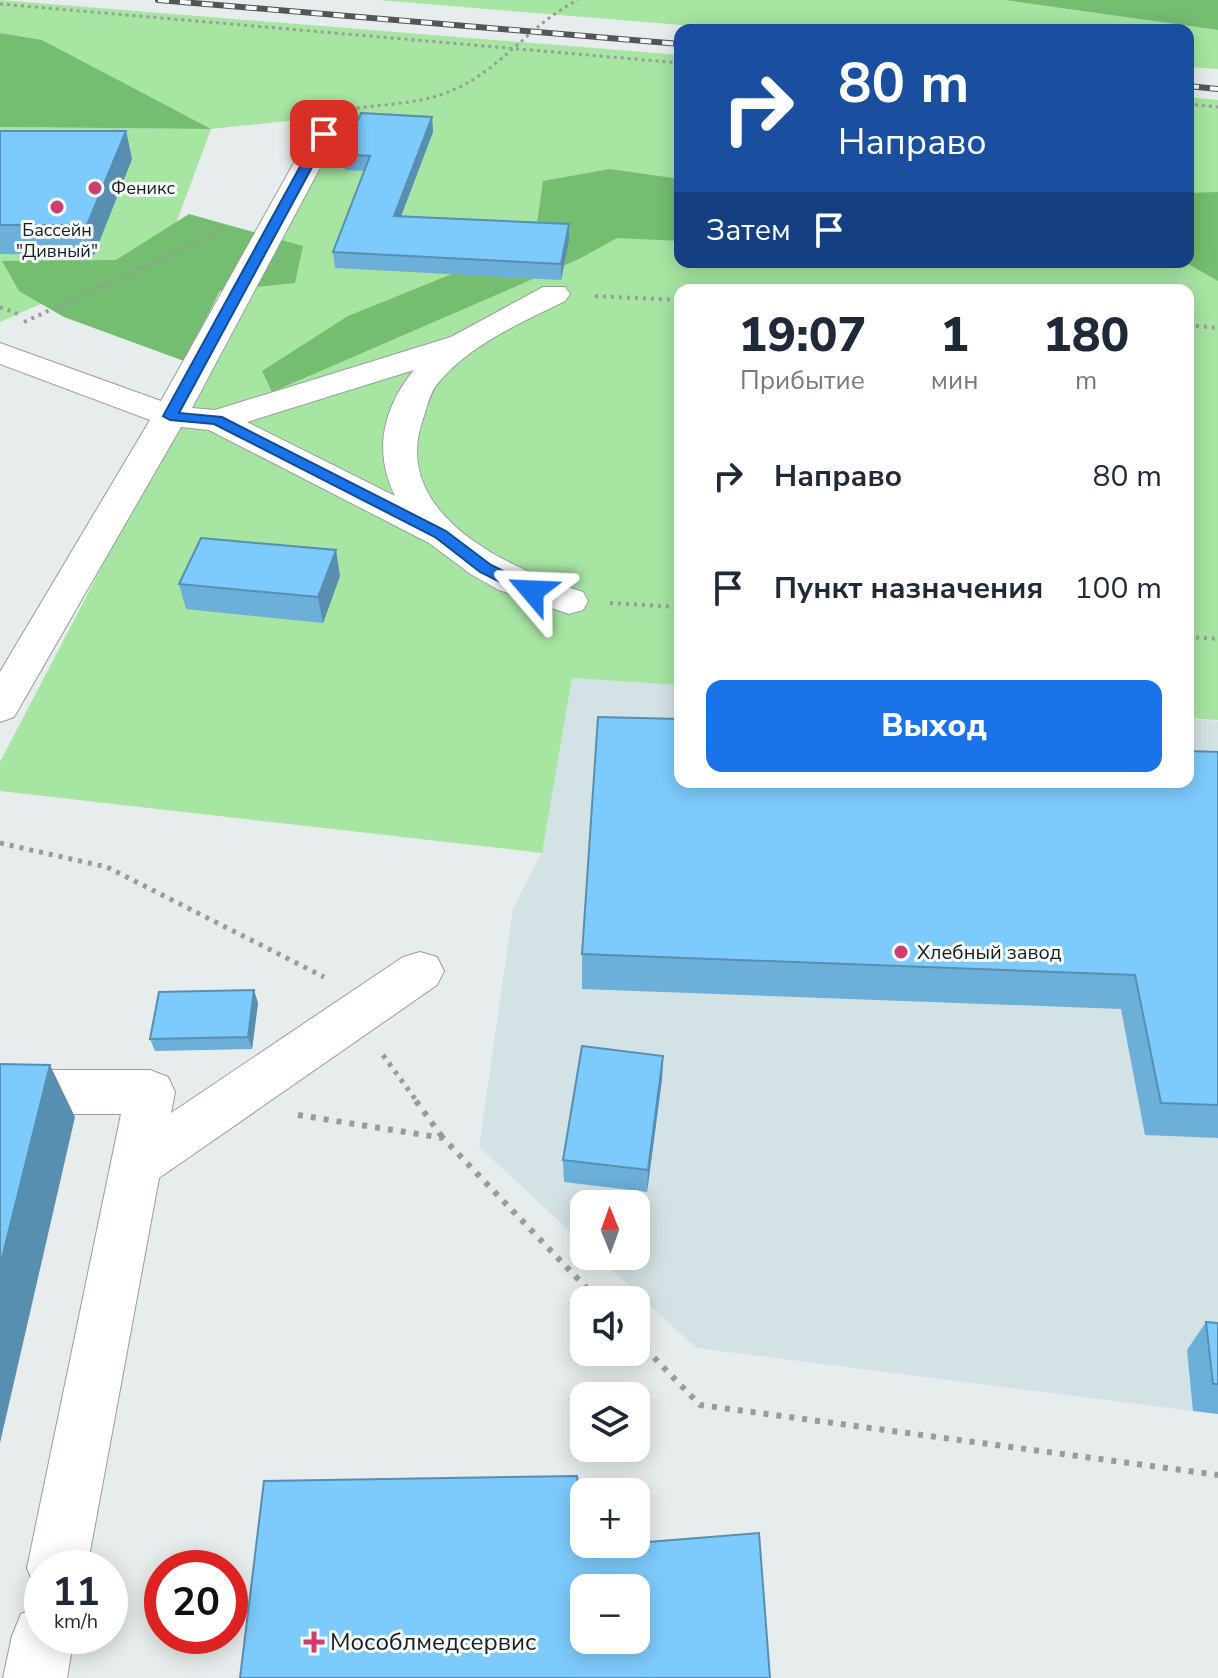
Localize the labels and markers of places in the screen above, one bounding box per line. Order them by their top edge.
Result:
pin [290,100,358,168]
place label: Феникс [111,176,176,200]
marker: Феникс [86,179,104,197]
marker: Бассейн "Дивный" [48,198,66,216]
place label: Бассейн "Дивный" [16,218,98,263]
place label: Хлебный завод [917,939,1062,966]
marker: Хлебный завод [892,943,910,961]
place label: Мособлмедсервис [330,1626,536,1658]
marker: Мособлмедсервис [305,1633,323,1651]

